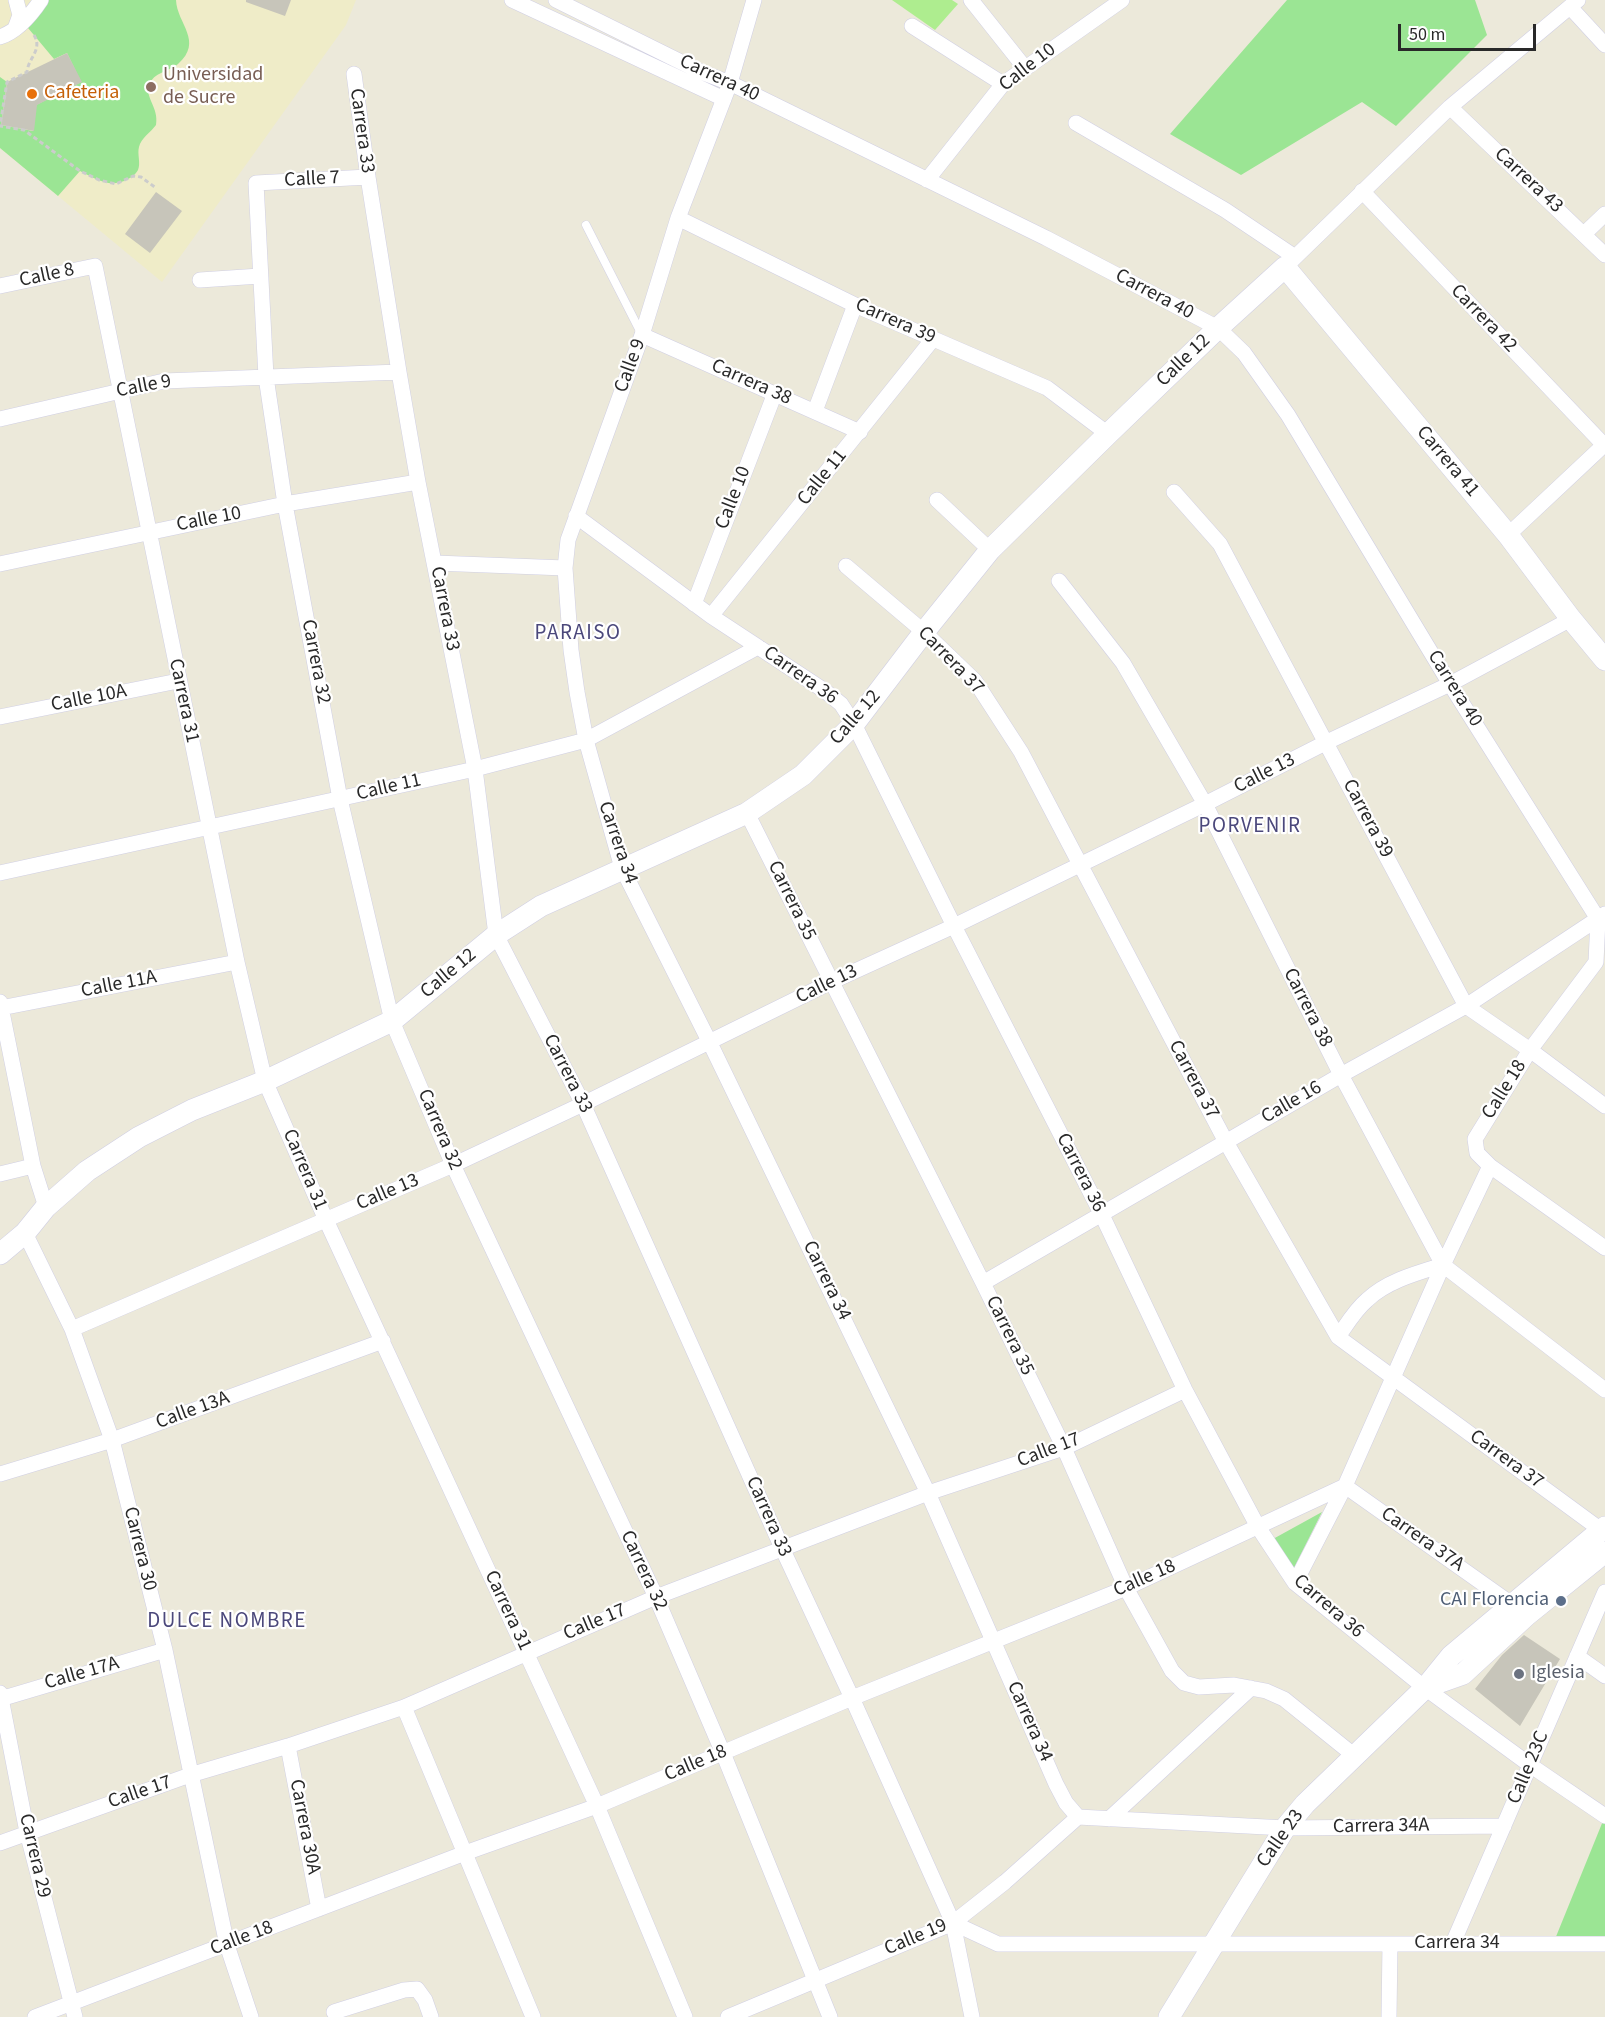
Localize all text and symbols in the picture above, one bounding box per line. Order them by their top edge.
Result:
scale bar [1401,12,1539,50]
text: 50 m [1409,22,1445,47]
street label: Calle 10 [995,38,1061,98]
street label: Carrera 40 [675,50,763,108]
place label: Universidad de Sucre [163,64,263,111]
marker: Universidad de Sucre [144,80,158,94]
place label: Cafeteria [44,82,119,106]
marker: Cafeteria [25,87,39,101]
street label: Carrera 33 [343,87,379,175]
street label: Carrera 43 [1489,143,1567,219]
street label: Calle 7 [284,167,340,193]
street label: Calle 8 [17,258,77,294]
street label: Carrera 40 [1111,264,1197,326]
street label: Carrera 42 [1445,280,1521,358]
street label: Carrera 39 [851,294,939,350]
street label: Calle 12 [1152,330,1216,392]
street label: Calle 9 [610,336,652,396]
street label: Carrera 38 [707,355,795,411]
street label: Calle 9 [114,370,174,404]
street label: Carrera 41 [1410,422,1484,502]
street label: Calle 11 [793,445,853,511]
street label: Calle 10 [711,463,757,533]
street label: Calle 10 [175,502,243,538]
street label: Carrera 33 [424,565,464,653]
street label: Carrera 32 [295,618,335,706]
district label: PARAISO [535,621,621,647]
street label: Carrera 37 [912,622,988,700]
street label: Carrera 36 [758,642,842,710]
street label: Carrera 40 [1421,646,1487,732]
street label: Carrera 31 [162,657,204,745]
street label: Calle 10A [49,680,129,718]
street label: Calle 12 [825,685,887,751]
street label: Calle 13 [1230,748,1300,800]
street label: Calle 11 [354,769,424,807]
street label: Carrera 39 [1336,776,1398,862]
street label: Carrera 34 [592,799,642,887]
district label: PORVENIR [1199,814,1301,840]
street label: Carrera 35 [761,857,821,945]
street label: Calle 12 [416,944,482,1004]
street label: Calle 13 [792,960,862,1010]
street label: Carrera 38 [1277,964,1337,1052]
street label: Calle 11A [79,966,159,1004]
street label: Carrera 33 [537,1030,597,1118]
street label: Carrera 37 [1162,1037,1224,1123]
street label: Calle 18 [1477,1056,1533,1124]
street label: Calle 16 [1258,1076,1326,1130]
street label: Carrera 32 [411,1086,467,1174]
street label: Carrera 31 [276,1126,332,1214]
street label: Carrera 36 [1050,1129,1110,1217]
street label: Calle 13 [353,1169,423,1217]
street label: Carrera 34 [796,1237,856,1325]
street label: Carrera 35 [979,1292,1039,1380]
street label: Calle 13A [153,1387,233,1435]
street label: Carrera 37 [1464,1425,1548,1495]
street label: Calle 17 [1014,1428,1084,1474]
street label: Carrera 33 [740,1473,796,1561]
street label: Carrera 37A [1376,1503,1468,1577]
street label: Carrera 30 [117,1505,161,1593]
street label: Carrera 32 [614,1527,672,1615]
street label: Calle 18 [1110,1555,1180,1603]
street label: Carrera 31 [478,1567,536,1655]
street label: Carrera 36 [1288,1570,1368,1644]
place label: CAI Florencia [1440,1589,1549,1613]
marker: CAI Florencia [1554,1594,1568,1608]
street label: Calle 17 [560,1599,630,1647]
district label: DULCE NOMBRE [147,1609,307,1635]
street label: Calle 17A [42,1652,122,1696]
place label: Iglesia [1531,1662,1585,1686]
marker: Iglesia [1512,1667,1526,1681]
street label: Carrera 34 [1001,1678,1057,1766]
street label: Calle 23C [1503,1728,1555,1808]
street label: Calle 18 [661,1740,731,1788]
street label: Calle 17 [105,1771,175,1815]
street label: Carrera 30A [283,1777,325,1877]
street label: Calle 23 [1252,1805,1310,1873]
street label: Carrera 29 [13,1812,55,1900]
street label: Carrera 34A [1333,1814,1429,1840]
street label: Calle 19 [881,1914,951,1962]
street label: Calle 18 [207,1916,277,1962]
street label: Carrera 34 [1414,1932,1500,1956]

